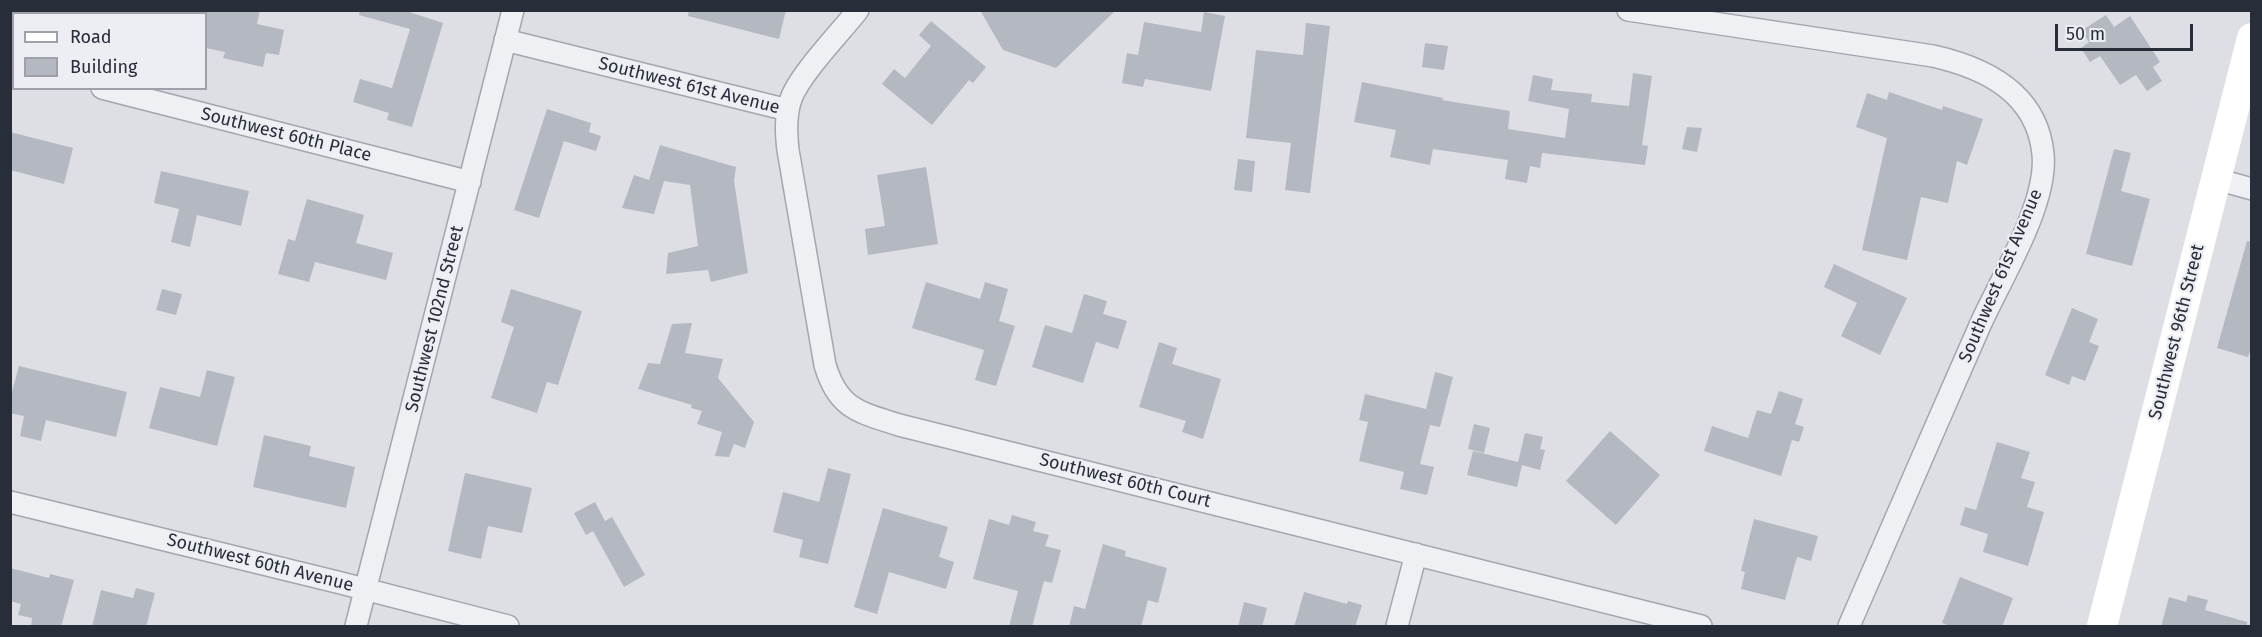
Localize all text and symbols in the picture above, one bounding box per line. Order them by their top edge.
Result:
legend [12,12,207,90]
scale bar [2058,12,2196,50]
text: 50 m [2066,23,2105,45]
text: Road [70,26,112,48]
street label: Southwest 61st Avenue [596,53,782,119]
text: Building [70,56,137,78]
street label: Southwest 60th Place [198,103,374,167]
street label: Southwest 61st Avenue [1955,186,2047,366]
street label: Southwest 102nd Street [401,223,469,415]
street label: Southwest 96th Street [2145,242,2209,422]
street label: Southwest 60th Court [1037,449,1213,513]
street label: Southwest 60th Avenue [165,529,355,597]

